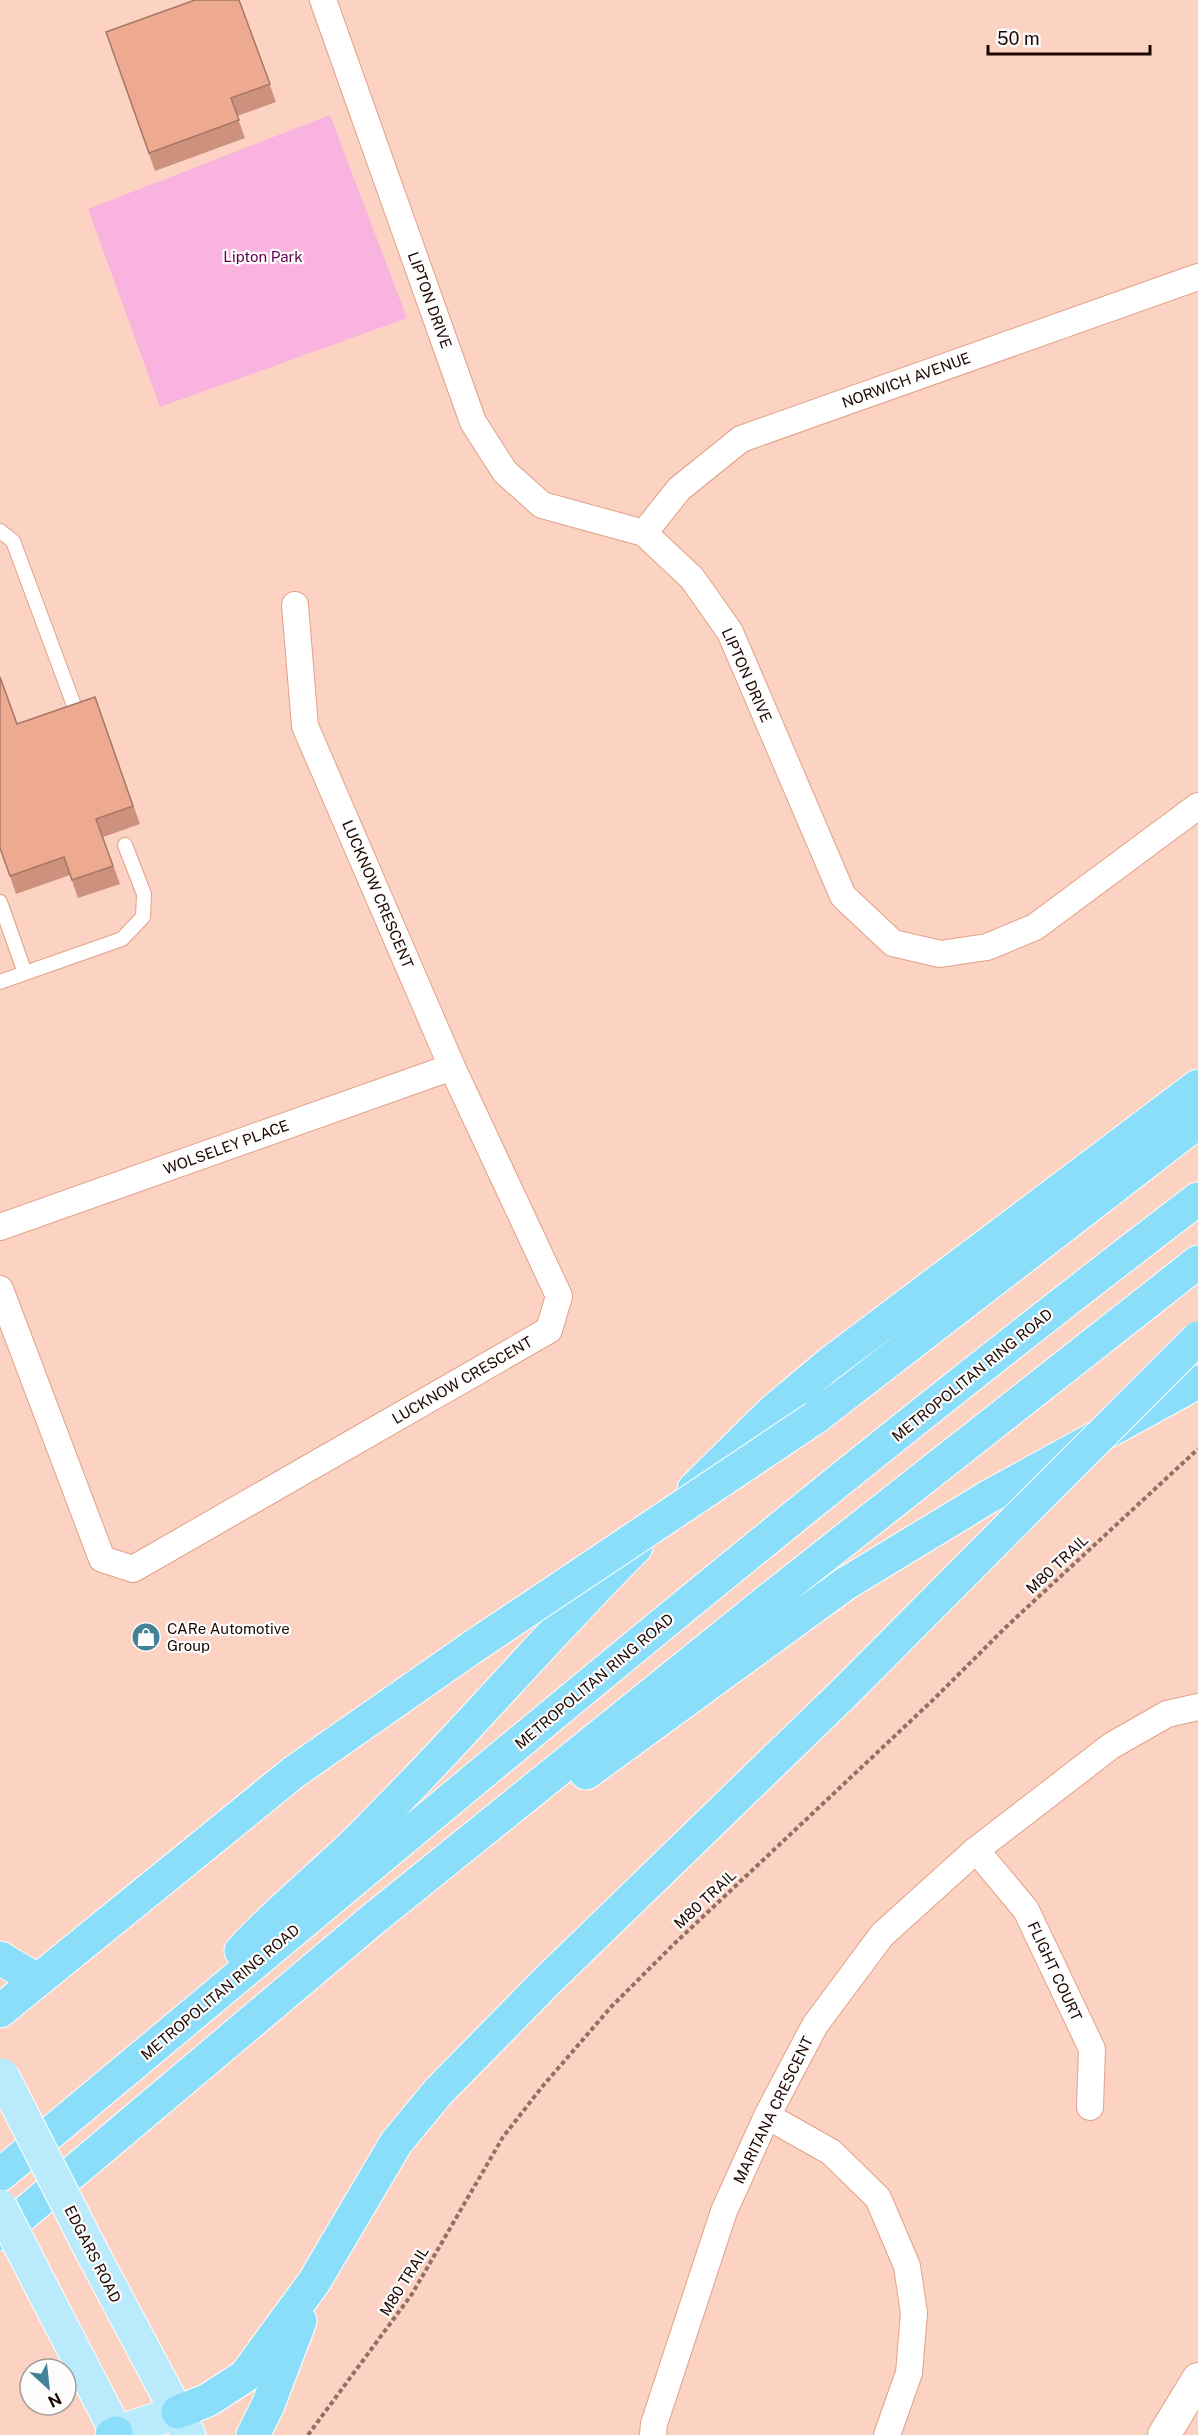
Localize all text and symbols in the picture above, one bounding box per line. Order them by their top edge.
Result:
scale bar [988,18,1150,56]
text: 50 m [997,28,1040,49]
park label: Lipton Park [223,248,303,265]
street label: LIPTON DRIVE [405,249,455,351]
street label: NORWICH AVENUE [839,349,973,411]
street label: LIPTON DRIVE [719,625,775,725]
street label: LUCKNOW CRESCENT [339,817,417,971]
street label: WOLSELEY PLACE [161,1116,291,1178]
street label: METROPOLITAN RING ROAD [888,1305,1056,1445]
street label: LUCKNOW CRESCENT [389,1333,535,1427]
street label: M80 TRAIL [1023,1531,1091,1597]
street label: METROPOLITAN RING ROAD [511,1610,677,1752]
place label: CARe Automotive Group [167,1620,290,1654]
shop icon: CARe Automotive Group [130,1621,162,1653]
street label: M80 TRAIL [671,1866,739,1932]
street label: FLIGHT COURT [1025,1919,1085,2023]
street label: METROPOLITAN RING ROAD [137,1921,303,2063]
street label: MARITANA CRESCENT [730,2033,816,2186]
street label: EDGARS ROAD [61,2203,125,2305]
street label: M80 TRAIL [376,2243,432,2319]
north arrow [18,2357,78,2417]
text: N [45,2389,64,2411]

